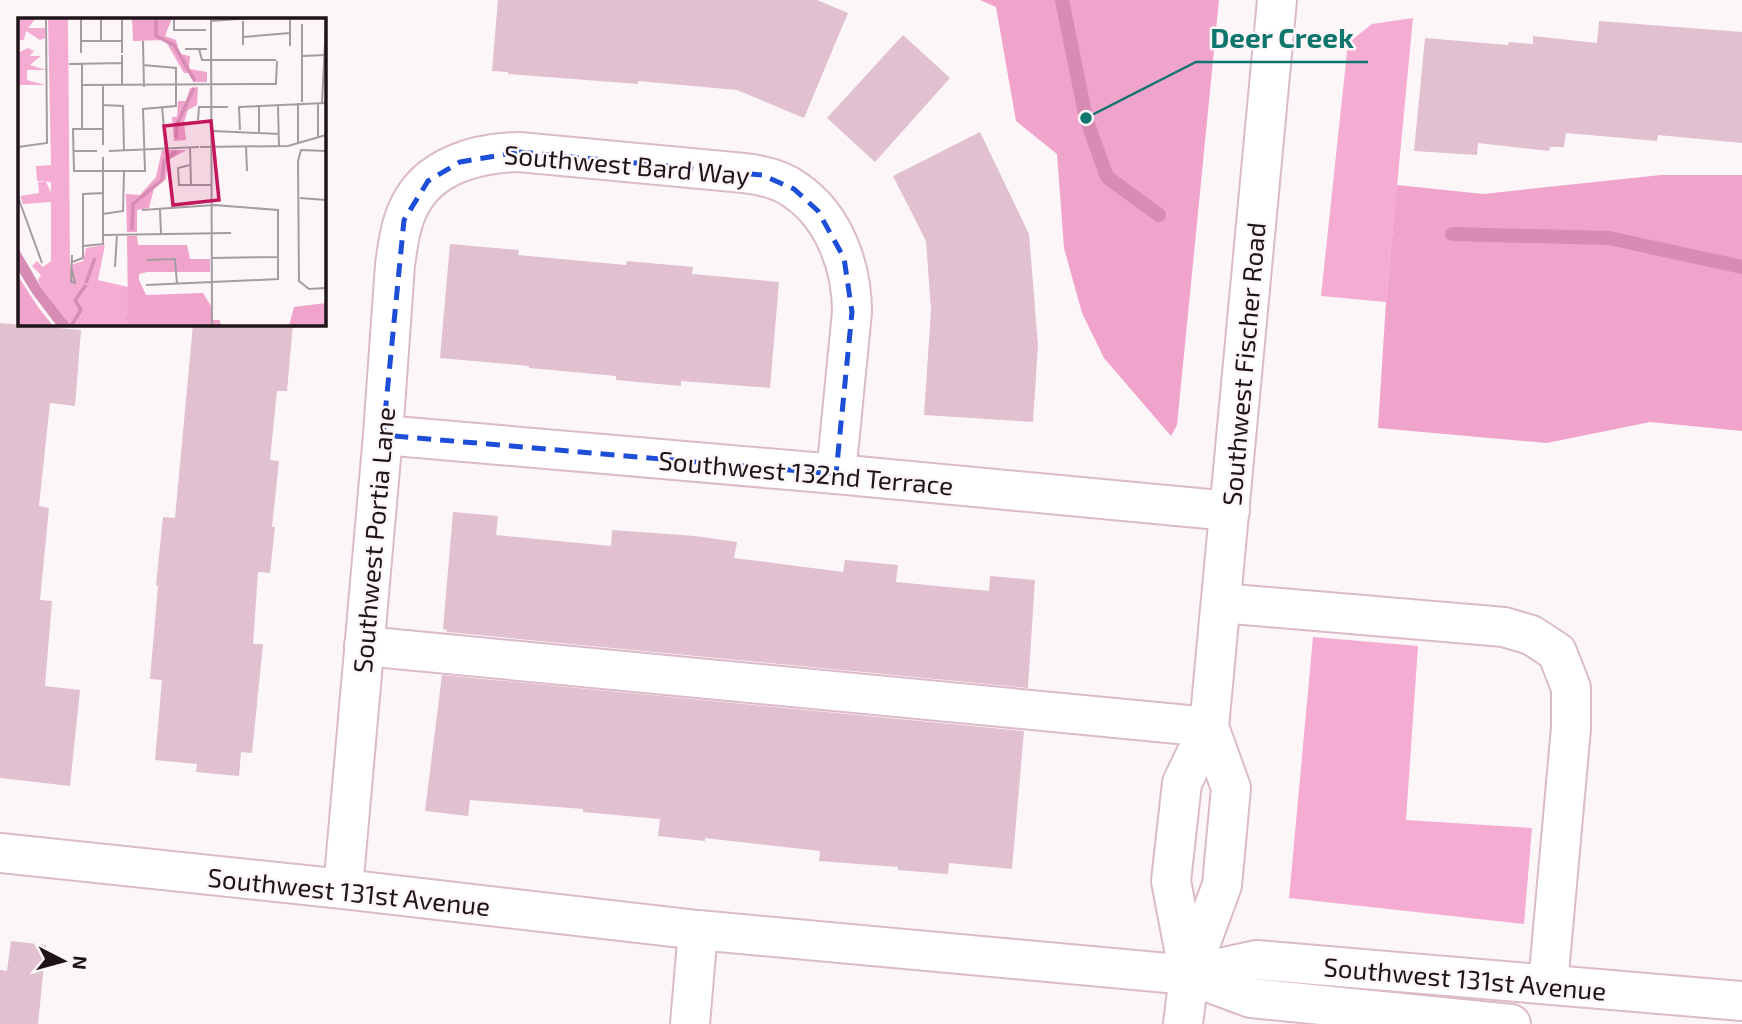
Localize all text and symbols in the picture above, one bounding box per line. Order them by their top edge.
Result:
callout: Deer Creek [1196,13,1368,62]
inset map [18,18,326,326]
text: Deer Creek [1210,20,1354,54]
street label: Southwest Bard Way [503,138,751,190]
street label: Southwest Fischer Road [1215,221,1271,507]
street label: Southwest Portia Lane [346,406,400,674]
street label: Southwest 132nd Terrace [657,444,955,500]
street label: Southwest 131st Avenue [206,861,492,921]
north arrow [28,926,98,996]
street label: Southwest 131st Avenue [1322,950,1608,1006]
text: N [68,955,93,971]

